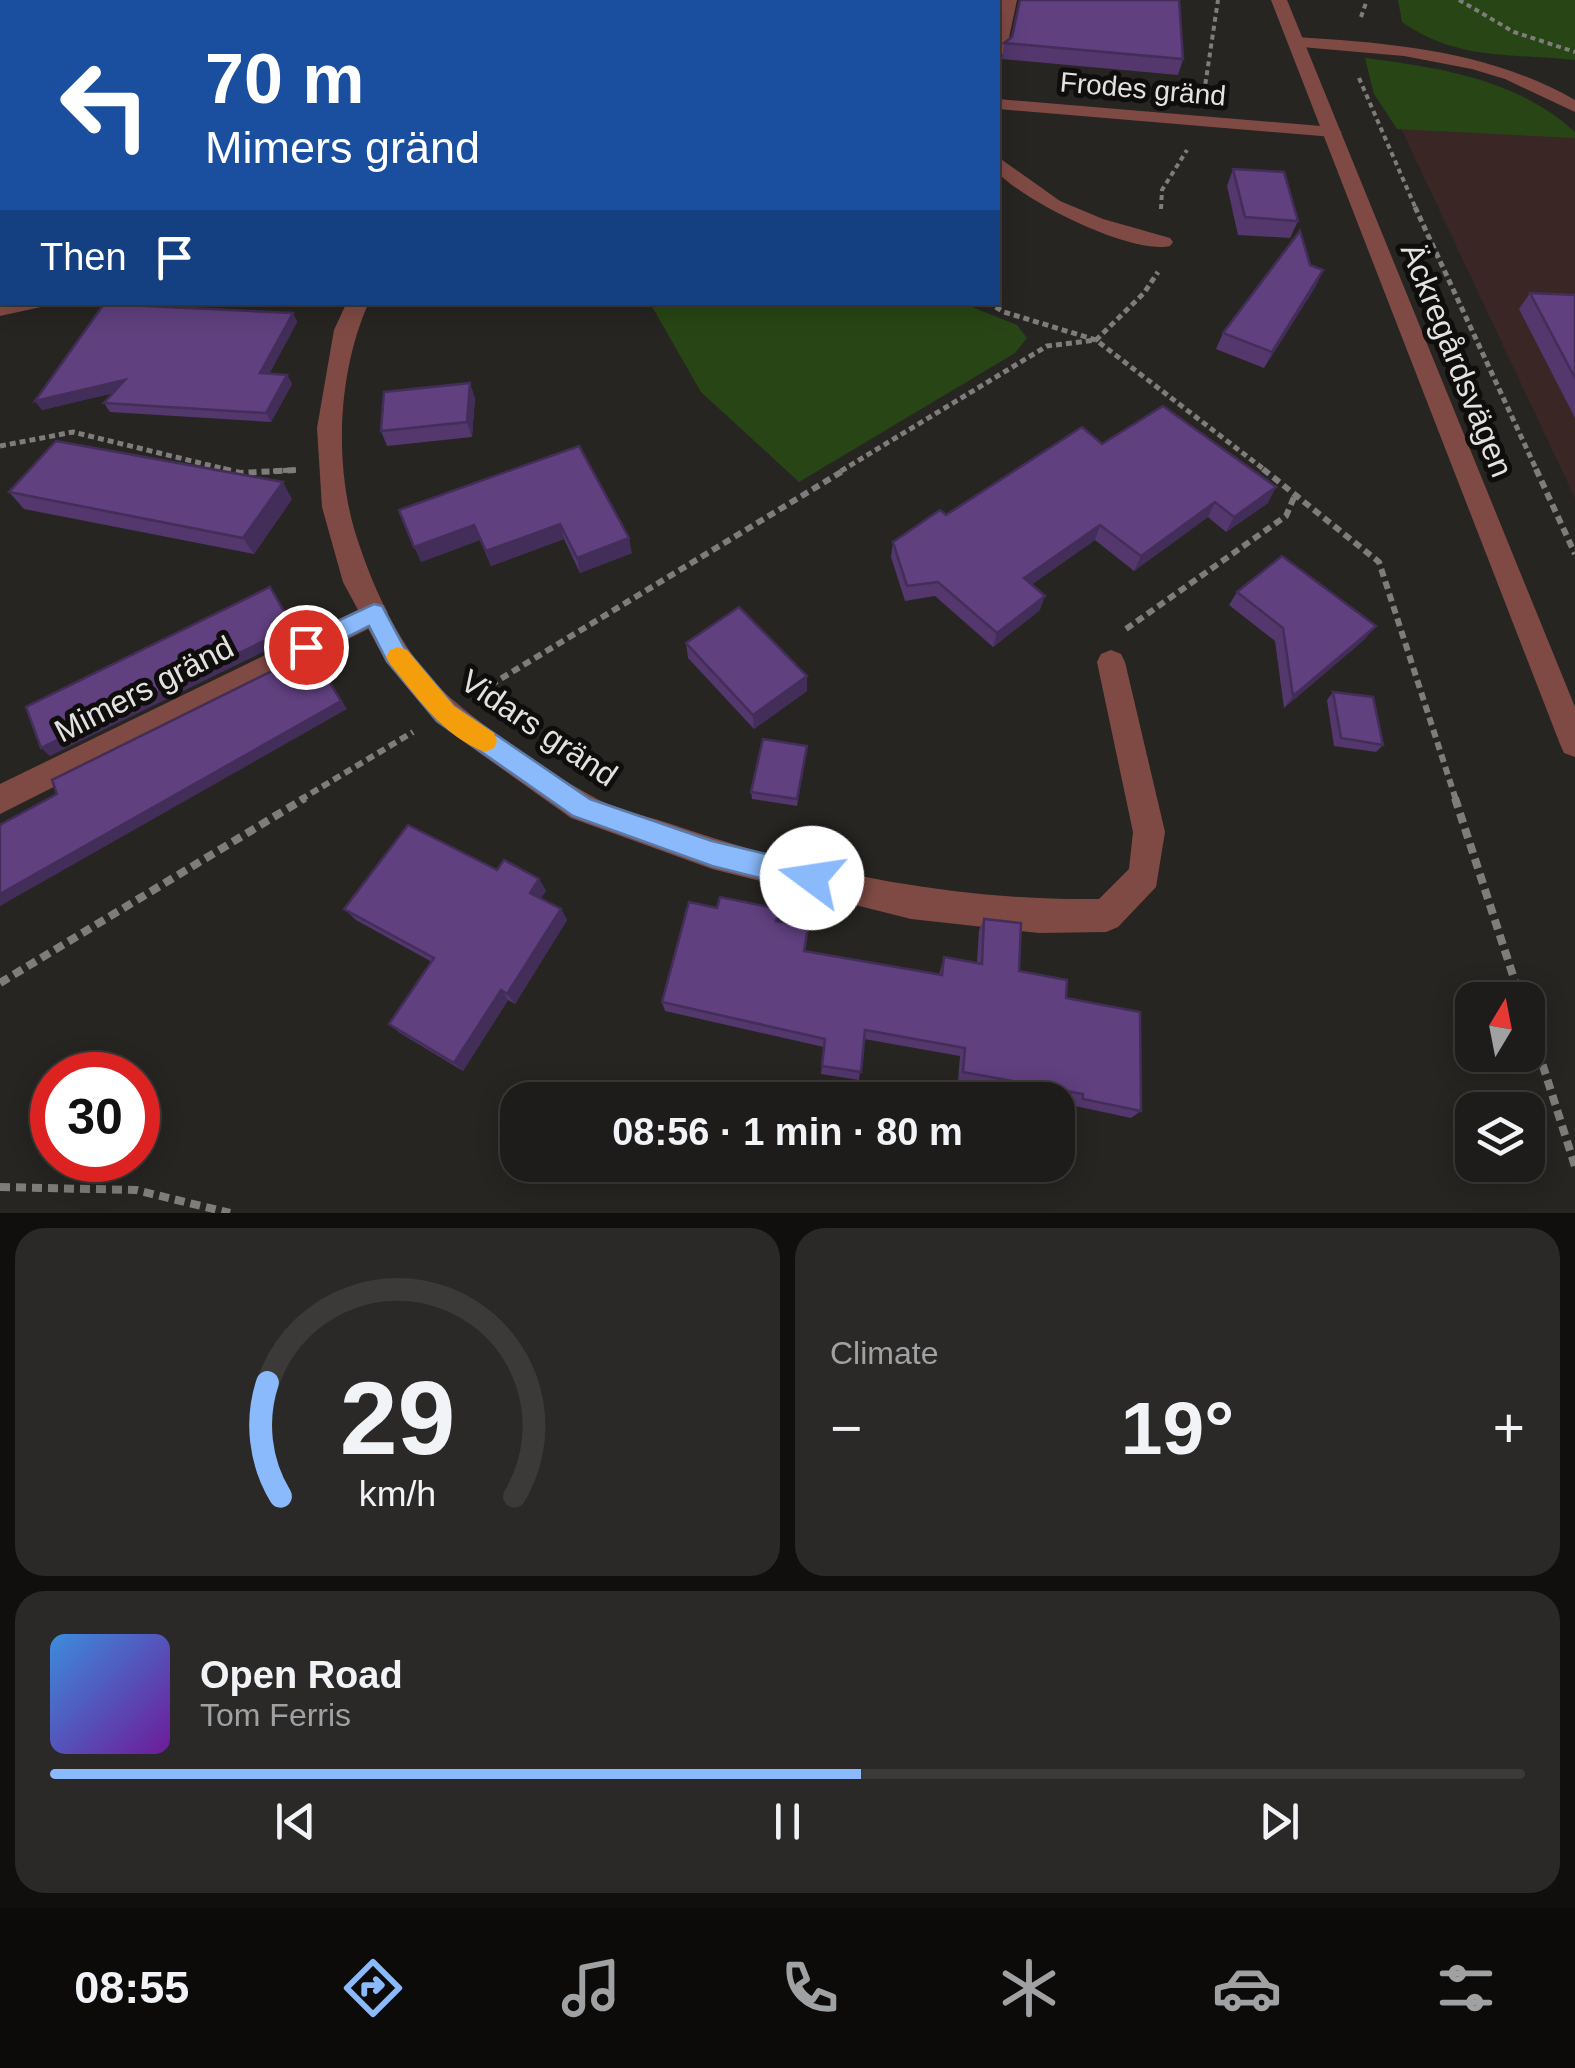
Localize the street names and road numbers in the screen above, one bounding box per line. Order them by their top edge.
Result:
street label: Frodes gränd [1059,66,1227,112]
street label: Äckregårdsvägen [1394,238,1520,482]
street label: Mimers gränd [49,629,239,749]
street label: Vidars gränd [454,663,624,793]

